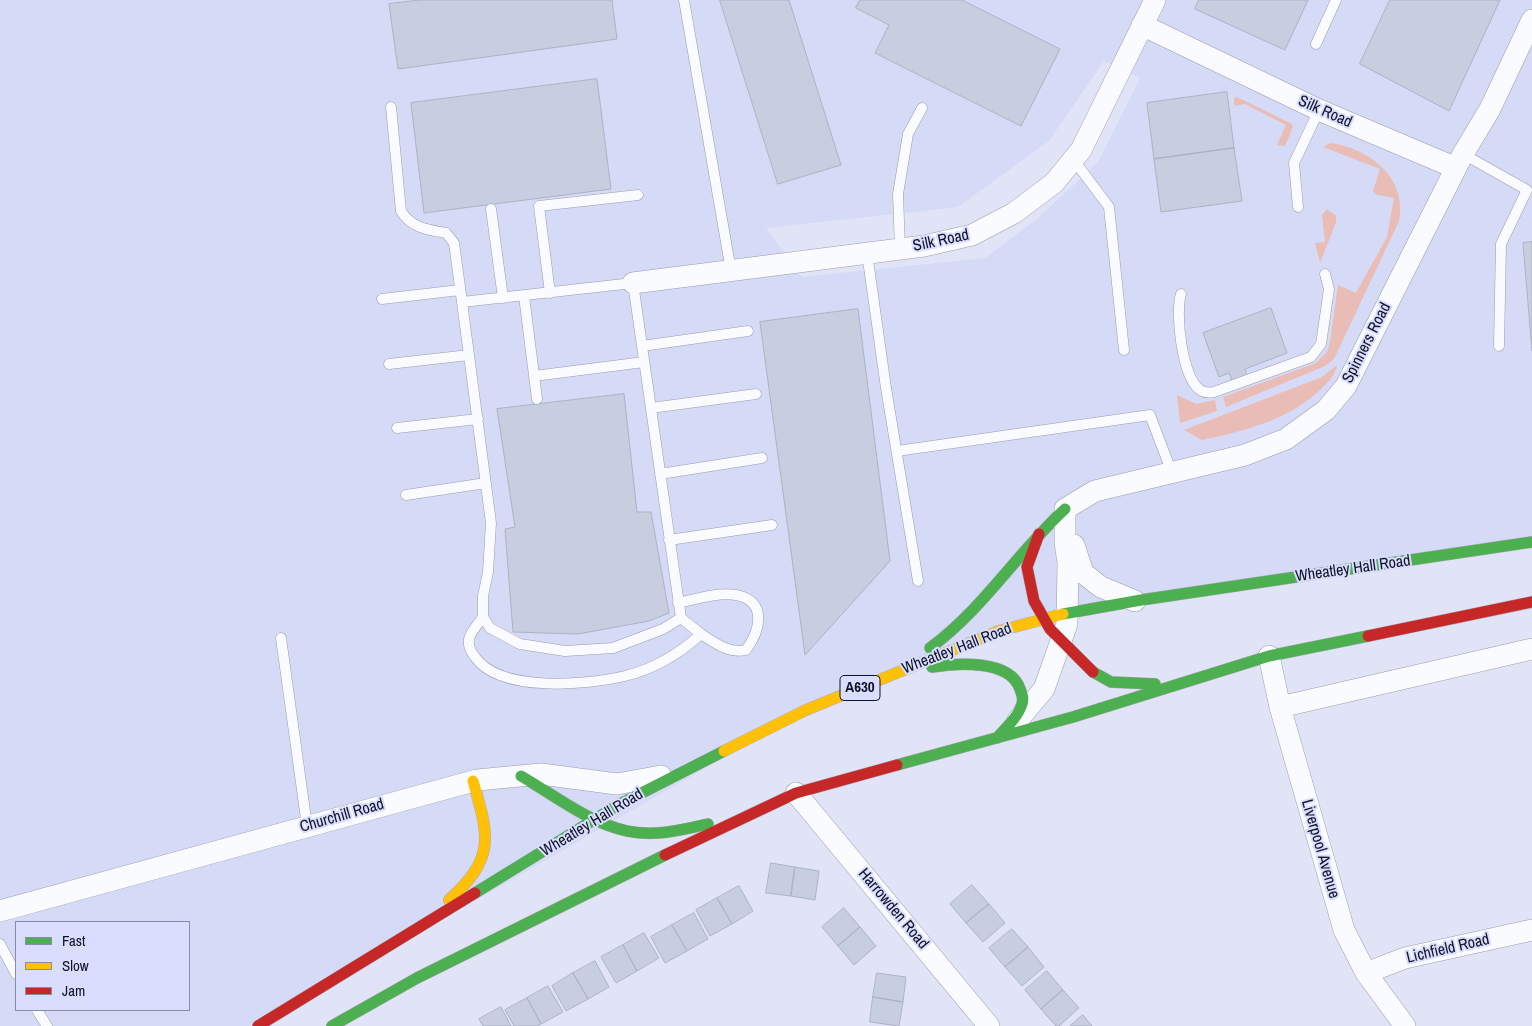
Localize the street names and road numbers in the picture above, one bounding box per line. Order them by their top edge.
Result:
street label: Silk Road [1295,92,1355,132]
street label: Silk Road [911,226,971,256]
street label: Spinners Road [1339,300,1395,386]
street label: Wheatley Hall Road [1294,551,1412,587]
street label: Wheatley Hall Road [899,619,1015,679]
road number: A630 [840,676,880,700]
street label: Wheatley Hall Road [537,785,647,861]
street label: Churchill Road [298,795,386,837]
street label: Liverpool Avenue [1297,797,1343,901]
street label: Harrowden Road [854,865,932,953]
street label: Lichfield Road [1405,930,1491,968]

